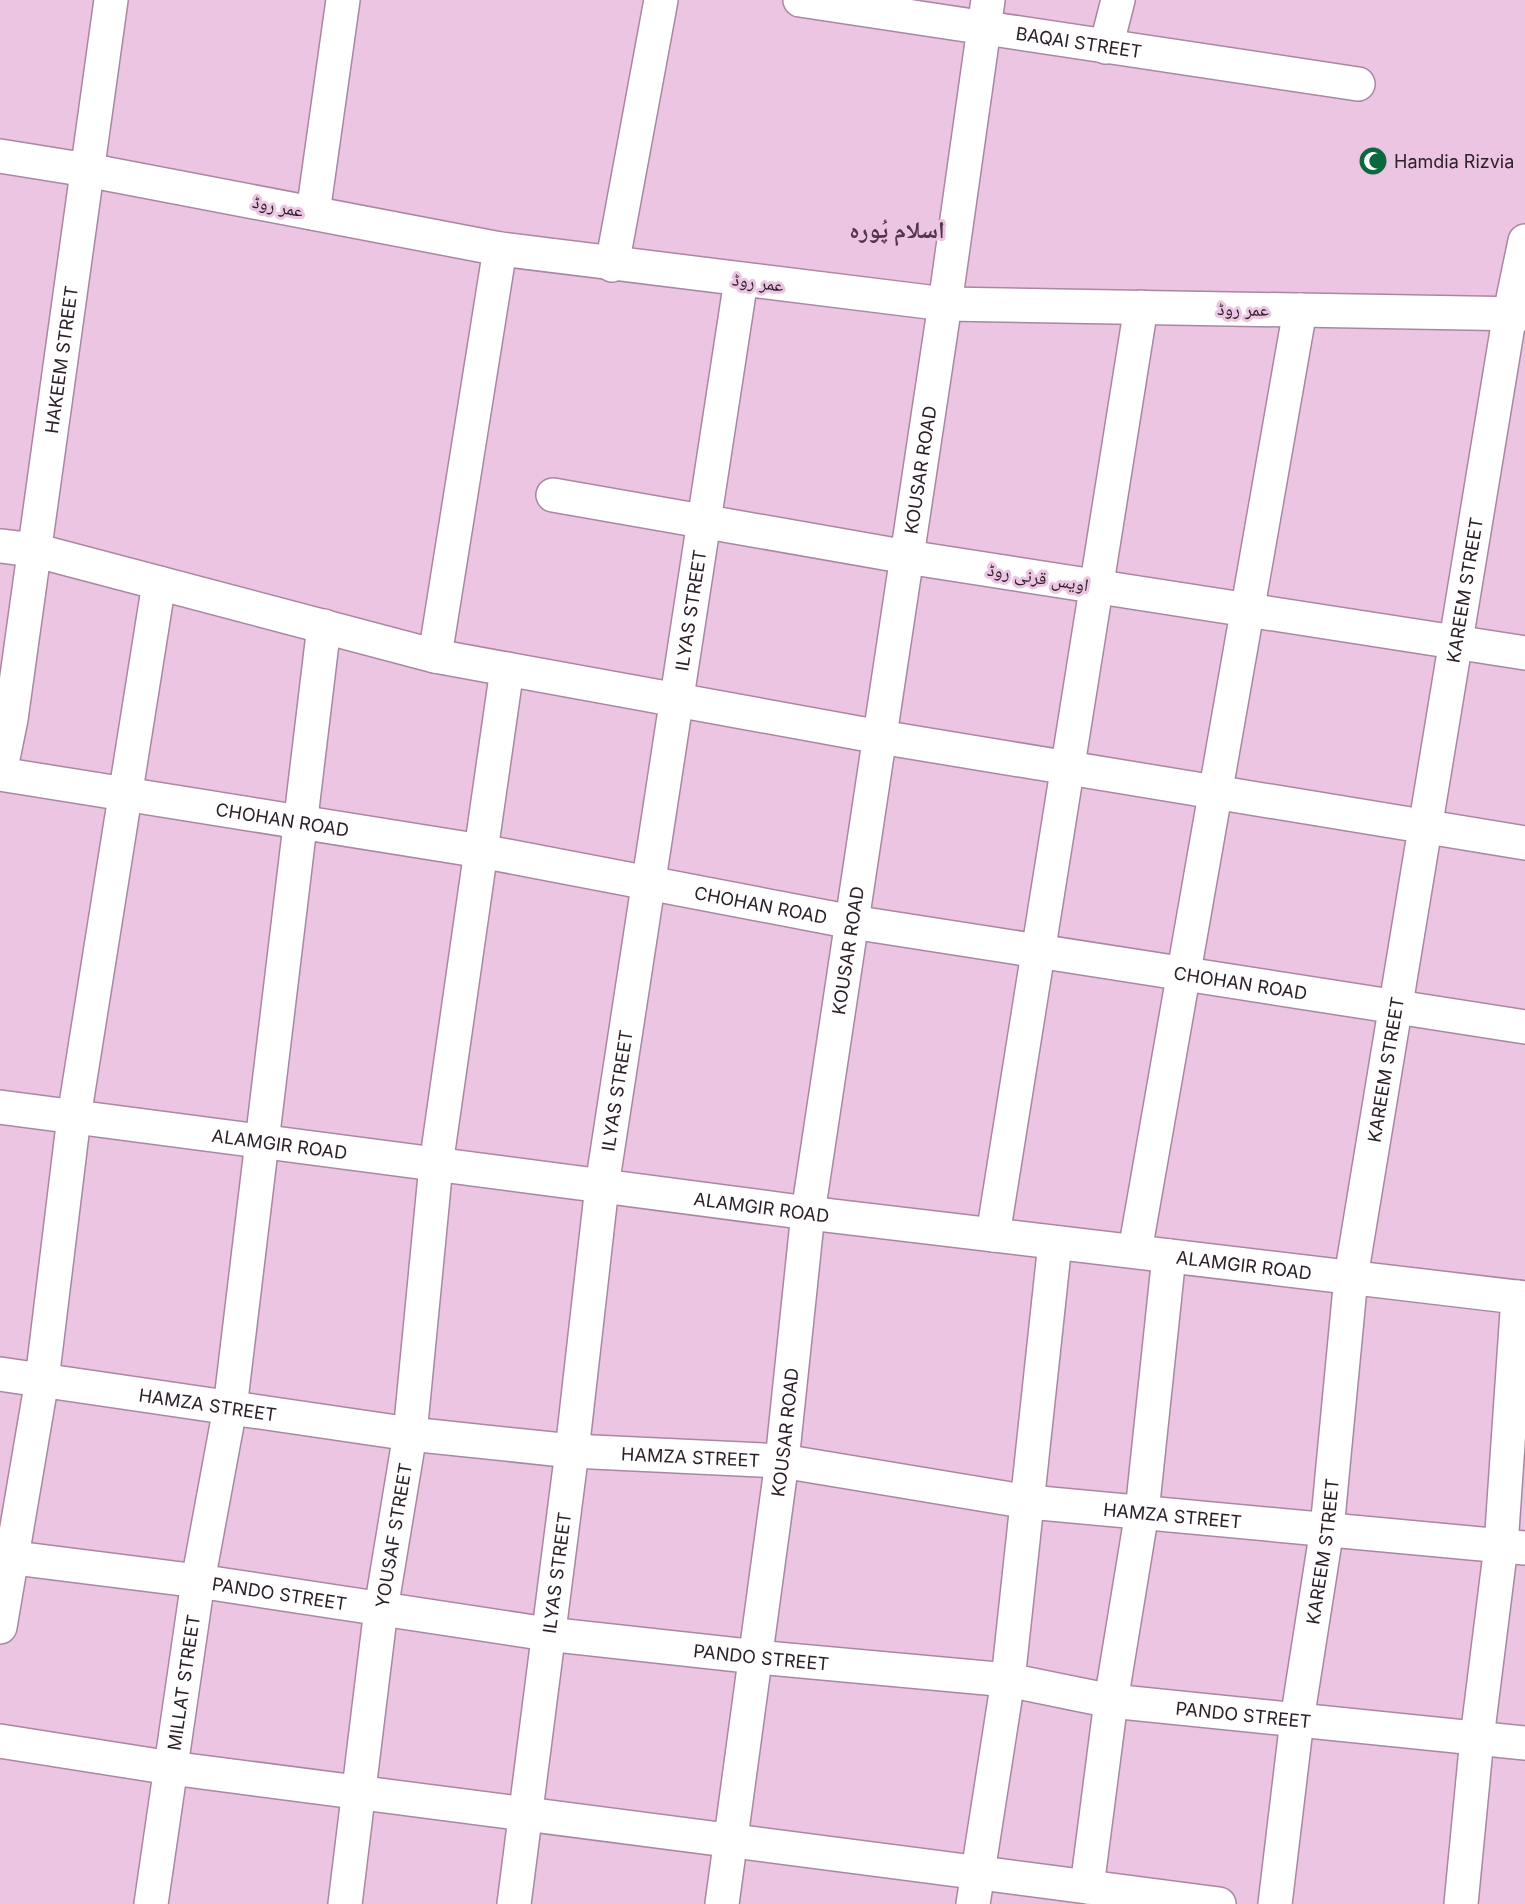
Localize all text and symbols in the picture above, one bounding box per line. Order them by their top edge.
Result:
street label: BAQAI STREET [1014,22,1143,62]
mosque icon: Hamdia Rizvia [1357,145,1389,177]
place label: Hamdia Rizvia [1394,151,1514,172]
street label: عمر روڈ [251,191,305,221]
district label: اسلام پُورہ [849,215,945,247]
street label: عمر روڈ [731,268,785,296]
street label: HAKEEM STREET [40,284,82,435]
street label: عمر روڈ [1217,298,1269,320]
street label: KOUSAR ROAD [900,404,940,535]
street label: KAREEM STREET [1442,516,1487,664]
street label: ILYAS STREET [671,548,710,672]
street label: اویس قرنی روڈ [986,559,1090,596]
street label: CHOHAN ROAD [214,798,351,840]
street label: CHOHAN ROAD [693,882,829,928]
street label: KOUSAR ROAD [828,885,868,1016]
street label: CHOHAN ROAD [1172,962,1309,1003]
street label: KAREEM STREET [1363,995,1408,1144]
street label: ILYAS STREET [597,1028,636,1153]
street label: ALAMGIR ROAD [211,1124,349,1163]
street label: ALAMGIR ROAD [692,1188,830,1226]
street label: ALAMGIR ROAD [1175,1246,1313,1283]
street label: KOUSAR ROAD [767,1367,802,1498]
street label: HAMZA STREET [138,1384,278,1425]
street label: HAMZA STREET [621,1443,761,1470]
street label: YOUSAF STREET [371,1461,416,1609]
street label: KAREEM STREET [1302,1477,1342,1626]
street label: HAMZA STREET [1102,1498,1243,1532]
street label: ILYAS STREET [538,1511,575,1635]
street label: PANDO STREET [211,1573,348,1614]
street label: MILLAT STREET [163,1613,204,1752]
street label: PANDO STREET [692,1640,830,1674]
street label: PANDO STREET [1175,1697,1312,1732]

